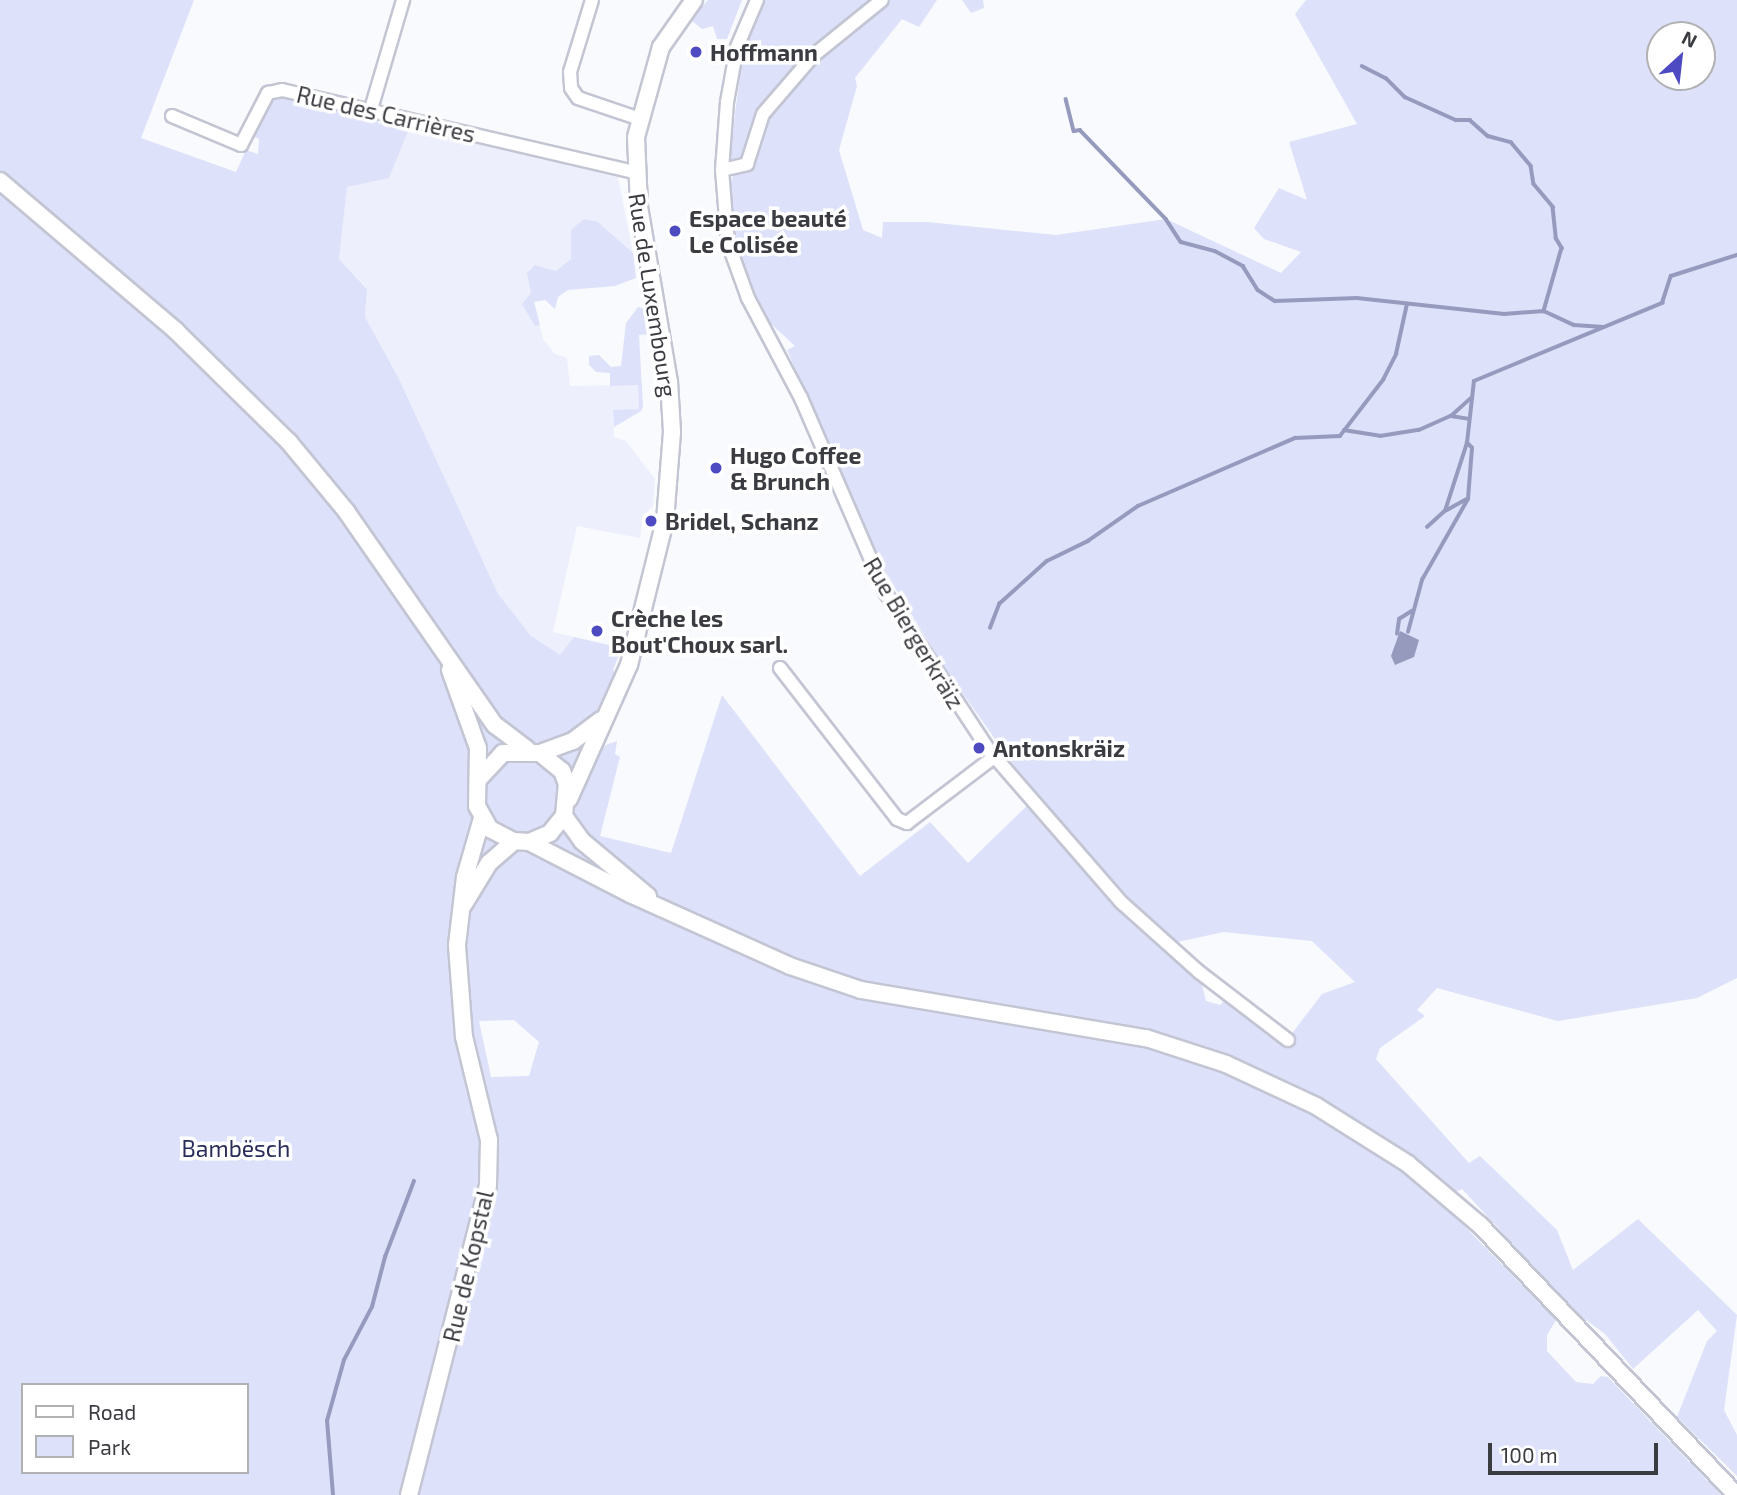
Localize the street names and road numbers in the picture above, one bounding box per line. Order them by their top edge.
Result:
street label: Rue des Carrières [294,80,478,148]
street label: Rue de Luxembourg [623,191,683,399]
street label: Rue Biergerkräiz [858,552,970,714]
street label: Rue de Kopstal [437,1187,499,1345]

